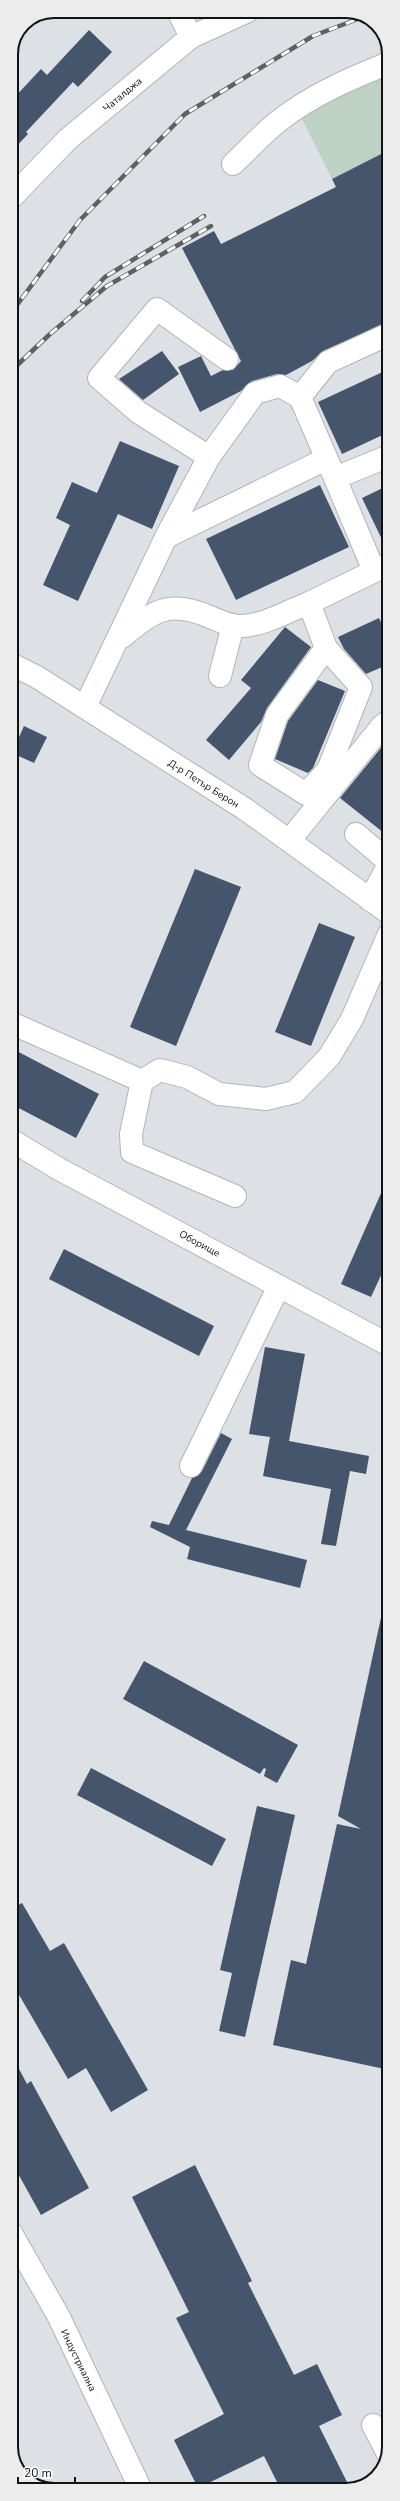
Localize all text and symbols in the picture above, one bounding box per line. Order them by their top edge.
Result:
street label: Чаталджа [100,74,145,115]
street label: Д-р Петър Берон [165,756,242,811]
street label: Оборище [177,1227,222,1260]
street label: Индустриална [57,2327,99,2394]
scale bar [18,2459,75,2485]
text: 20 m [24,2465,52,2481]

